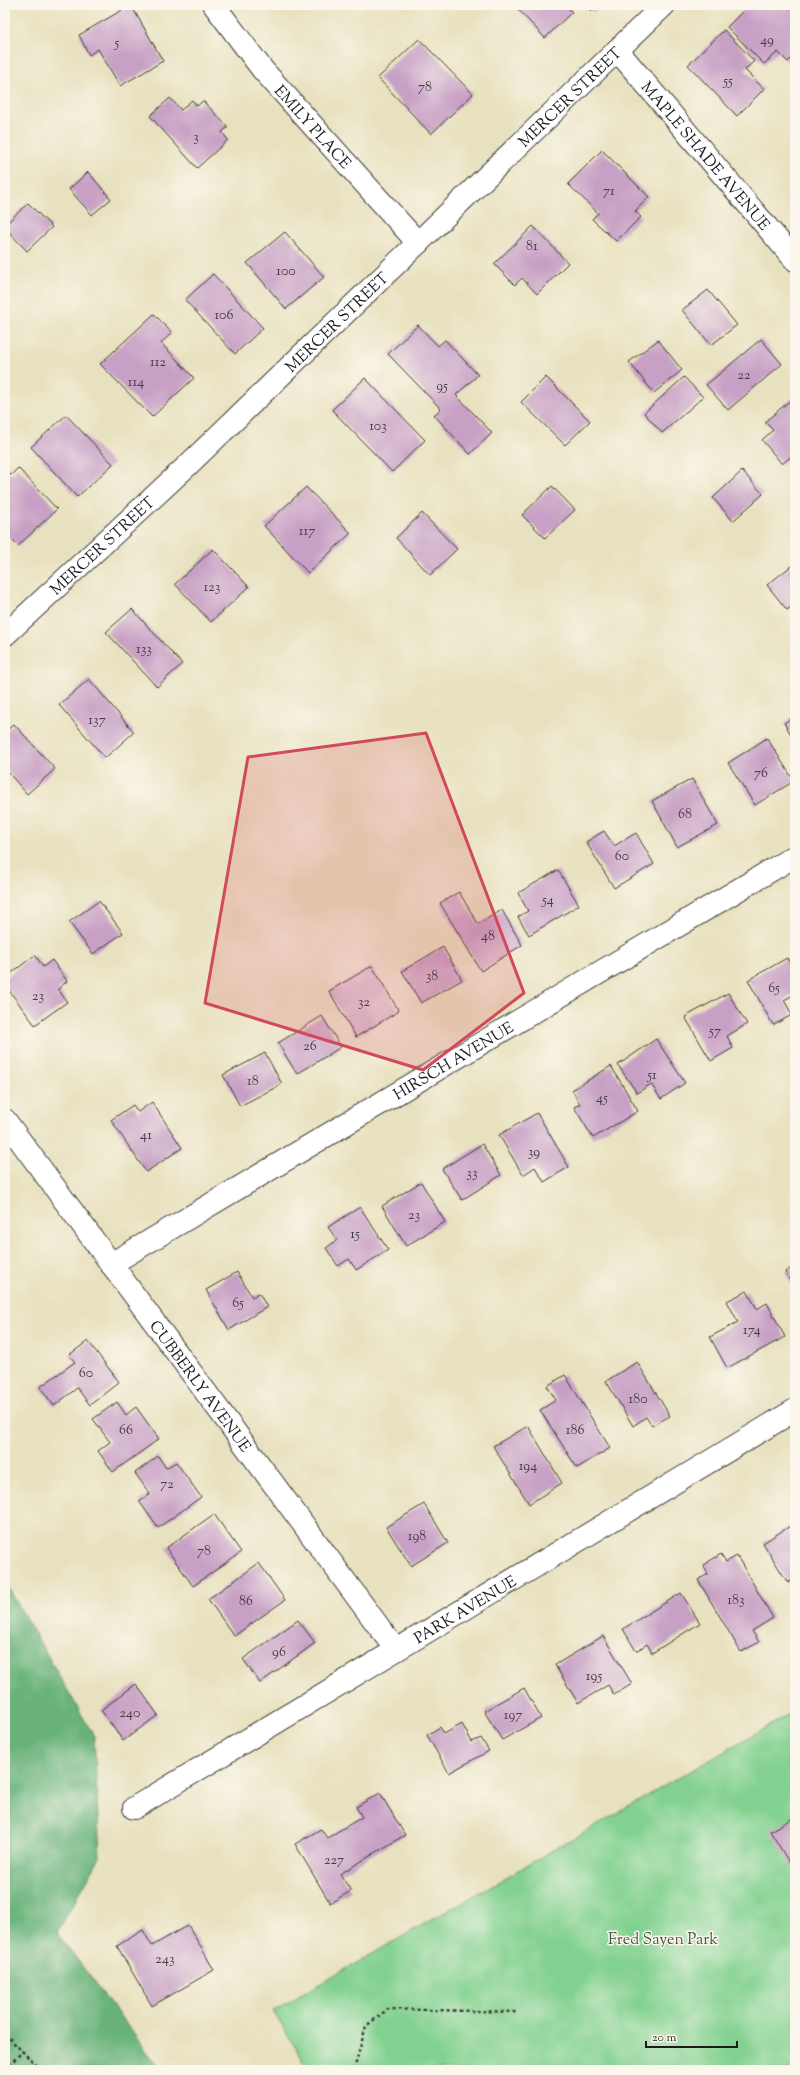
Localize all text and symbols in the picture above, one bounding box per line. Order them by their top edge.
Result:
house number: 49 [760,31,774,51]
house number: 5 [114,34,120,54]
street label: MERCER STREET [514,43,628,154]
house number: 55 [722,72,733,92]
street label: MAPLE SHADE AVENUE [634,77,775,237]
house number: 78 [418,78,432,98]
street label: EMILY PLACE [268,81,356,175]
house number: 3 [193,128,199,148]
house number: 71 [603,182,615,202]
house number: 81 [526,237,538,257]
house number: 100 [276,262,296,282]
street label: MERCER STREET [281,268,395,379]
house number: 106 [215,306,234,326]
house number: 112 [150,353,166,373]
house number: 22 [737,366,751,386]
house number: 114 [128,373,144,393]
house number: 95 [436,377,448,397]
house number: 103 [369,417,387,437]
street label: MERCER STREET [46,492,161,602]
house number: 117 [299,522,315,542]
house number: 123 [204,578,221,598]
house number: 133 [136,640,152,660]
house number: 137 [88,711,106,731]
house number: 76 [754,764,768,784]
house number: 68 [678,805,692,825]
house number: 60 [615,847,629,867]
house number: 54 [541,891,554,911]
house number: 48 [481,927,495,947]
house number: 38 [426,967,438,987]
house number: 65 [768,979,780,999]
house number: 23 [32,987,44,1007]
house number: 32 [358,993,371,1013]
street label: HIRSCH AVENUE [390,1017,519,1107]
house number: 57 [708,1022,721,1042]
house number: 26 [303,1037,317,1057]
house number: 51 [646,1066,657,1086]
house number: 18 [247,1072,259,1092]
house number: 45 [596,1089,608,1109]
house number: 41 [140,1126,152,1146]
house number: 39 [528,1143,540,1163]
house number: 33 [466,1164,478,1184]
house number: 23 [408,1206,420,1226]
house number: 15 [350,1225,360,1245]
house number: 65 [232,1294,244,1314]
street label: CUBBERLY AVENUE [142,1316,256,1458]
house number: 174 [743,1321,761,1341]
house number: 60 [79,1364,93,1384]
house number: 180 [628,1390,648,1410]
house number: 66 [119,1421,133,1441]
house number: 186 [566,1421,584,1441]
house number: 194 [519,1457,537,1477]
house number: 72 [160,1475,174,1495]
house number: 198 [408,1527,426,1547]
house number: 78 [197,1542,211,1562]
street label: PARK AVENUE [410,1571,522,1651]
house number: 183 [727,1591,745,1611]
house number: 86 [239,1592,253,1612]
house number: 96 [272,1643,286,1663]
house number: 195 [586,1667,602,1687]
house number: 240 [120,1704,140,1724]
house number: 197 [504,1706,522,1726]
house number: 227 [324,1851,344,1871]
park label: Fred Sayen Park [608,1929,718,1952]
house number: 243 [155,1950,175,1970]
scale bar [646,2023,737,2049]
text: 20 m [652,2029,677,2047]

